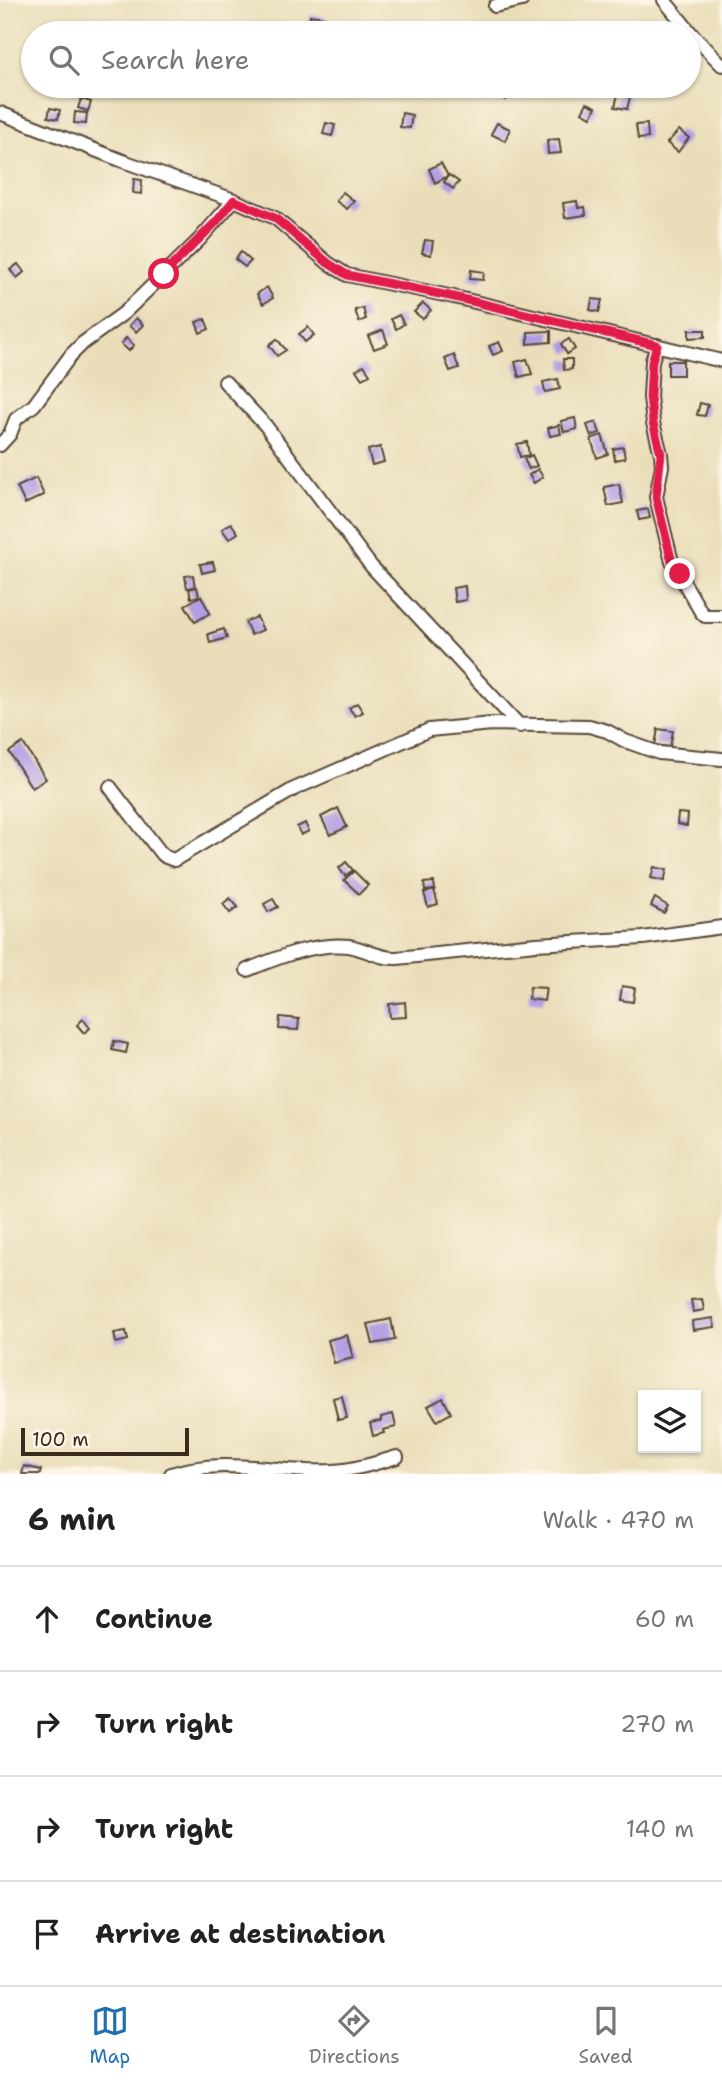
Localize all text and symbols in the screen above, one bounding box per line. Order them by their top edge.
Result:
search box [21,21,701,98]
icon: search [45,41,83,79]
text: Search here [101,42,250,77]
route start [148,258,179,289]
route end [664,558,695,589]
map controls [638,1390,701,1453]
button: layers [638,1390,701,1453]
scale bar [21,1425,189,1457]
text: 100 m [32,1427,89,1452]
text: 6 min [28,1499,115,1540]
text: Walk · 470 m [542,1505,694,1535]
icon: ahead [28,1600,66,1638]
text: Continue [95,1601,213,1636]
text: 60 m [635,1604,694,1634]
icon: right [28,1705,66,1743]
text: Turn right [95,1706,233,1741]
text: 270 m [620,1709,694,1739]
icon: right [28,1810,66,1848]
text: Turn right [95,1811,233,1846]
text: 140 m [626,1814,694,1844]
icon: arrive [28,1915,66,1953]
text: Arrive at destination [95,1916,385,1951]
tab: Map [89,2002,130,2069]
tab: Directions [309,2002,400,2069]
tab: Saved [579,2002,633,2069]

